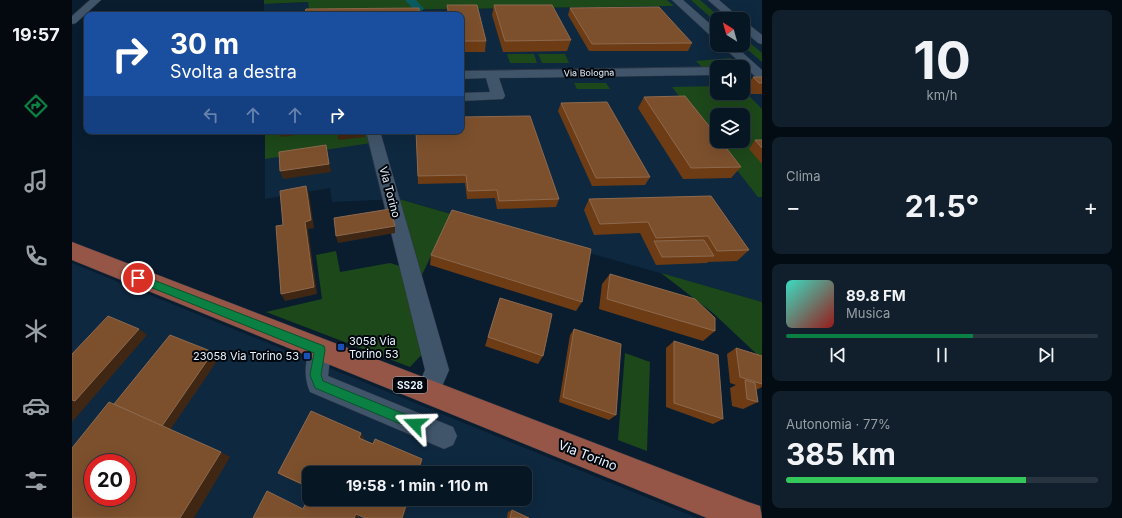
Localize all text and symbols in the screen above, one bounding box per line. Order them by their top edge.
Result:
north arrow [710,12,750,52]
map controls [710,12,750,148]
text: 19:57 [12,24,60,45]
text: 30 m [170,27,239,61]
icon: right [104,28,156,80]
text: 10 [913,29,971,92]
button: sound [710,60,750,100]
text: Svolta a destra [170,61,297,82]
street label: Via Bologna [564,67,614,78]
text: km/h [927,87,957,103]
icon: directions [22,92,50,120]
icon: left [200,104,222,126]
icon: ahead [242,104,264,126]
icon: ahead [284,104,306,126]
icon: right [326,104,348,126]
button: layers [710,108,750,148]
street label: Via Torino [376,165,404,220]
icon: music [22,167,50,195]
text: Clima [786,168,820,184]
text: 21.5° [905,188,979,224]
text: − [786,194,801,220]
text: + [1083,194,1098,220]
icon: phone [22,242,50,270]
pin [121,261,155,295]
icon: arrive [127,267,149,289]
text: 89.8 FM [846,286,906,305]
text: Musica [846,305,890,321]
icon: climate [22,317,50,345]
place label: 3058 Via Torino 53 [349,334,399,361]
marker: 3058 Via Torino 53 [336,342,346,352]
icon: previous [827,344,849,366]
icon: pause [931,344,953,366]
icon: next [1035,344,1057,366]
place label: 23058 Via Torino 53 [193,349,299,363]
marker: 23058 Via Torino 53 [302,351,312,361]
road number: SS28 [393,377,427,393]
icon: car [22,392,50,420]
position arrow [394,403,436,445]
text: Autonomia · 77% [786,416,891,432]
street label: Via Torino [556,436,620,474]
text: 385 km [786,436,896,472]
speed limit sign: 20 [84,454,136,506]
icon: filters [22,467,50,495]
text: 19:58 · 1 min · 110 m [346,476,488,495]

